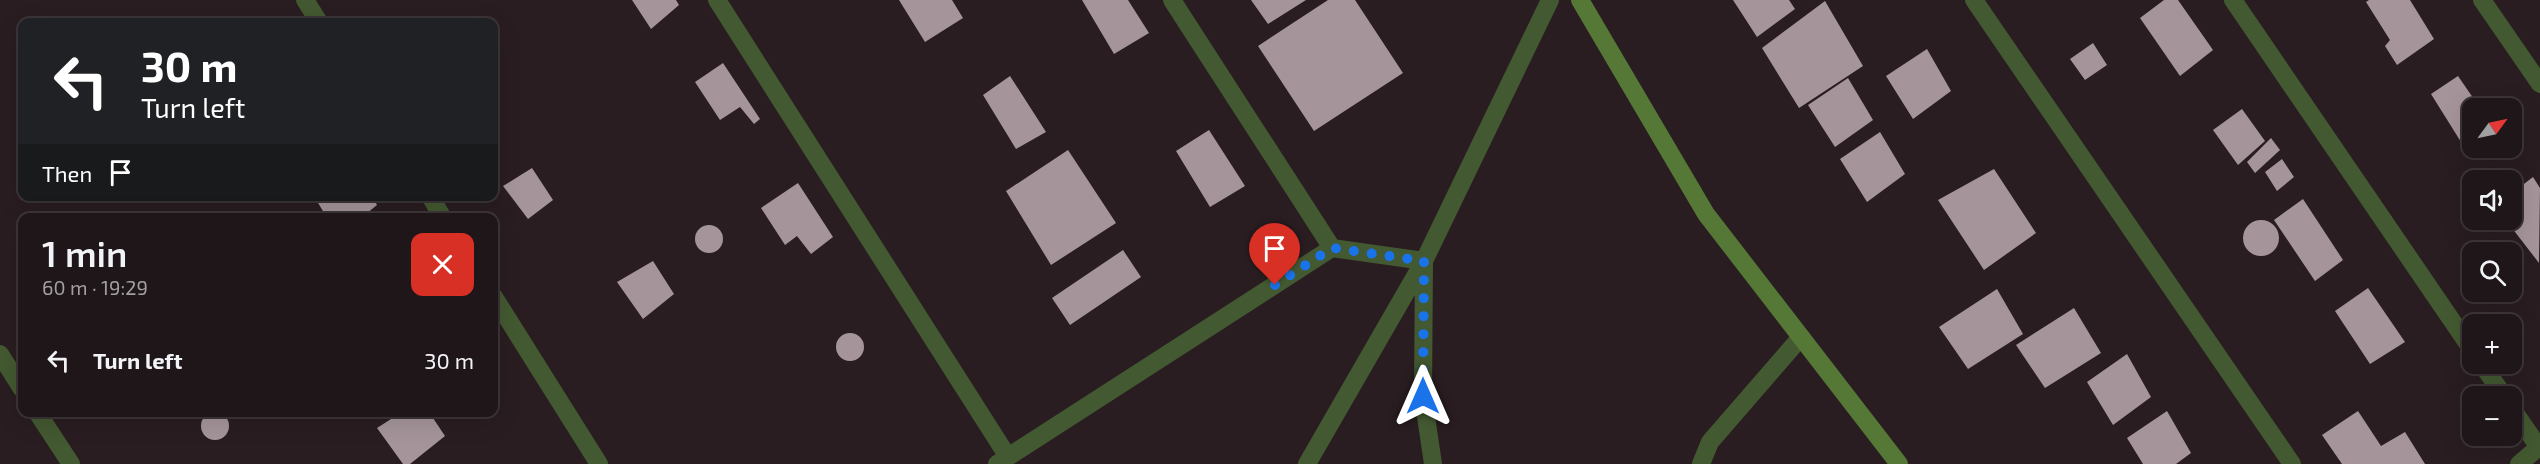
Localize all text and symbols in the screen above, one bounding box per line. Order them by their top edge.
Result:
text: 30 m [141,40,237,90]
icon: left [42,42,120,120]
text: Turn left [141,91,245,123]
north arrow [2462,98,2522,158]
map controls [2462,98,2522,446]
icon: arrive [104,156,137,189]
text: Then [42,160,92,186]
button: sound [2462,170,2522,230]
pin [1249,223,1300,285]
text: 1 min [42,231,127,274]
icon: arrive [1258,232,1291,265]
button: close [411,233,474,296]
button: search [2462,242,2522,302]
text: 60 m · 19:29 [42,275,148,299]
button: + [2462,314,2522,374]
icon: left [42,344,75,377]
text: Turn left [93,347,182,373]
text: 30 m [424,347,474,373]
position arrow [1391,364,1455,428]
button: − [2462,386,2522,446]

